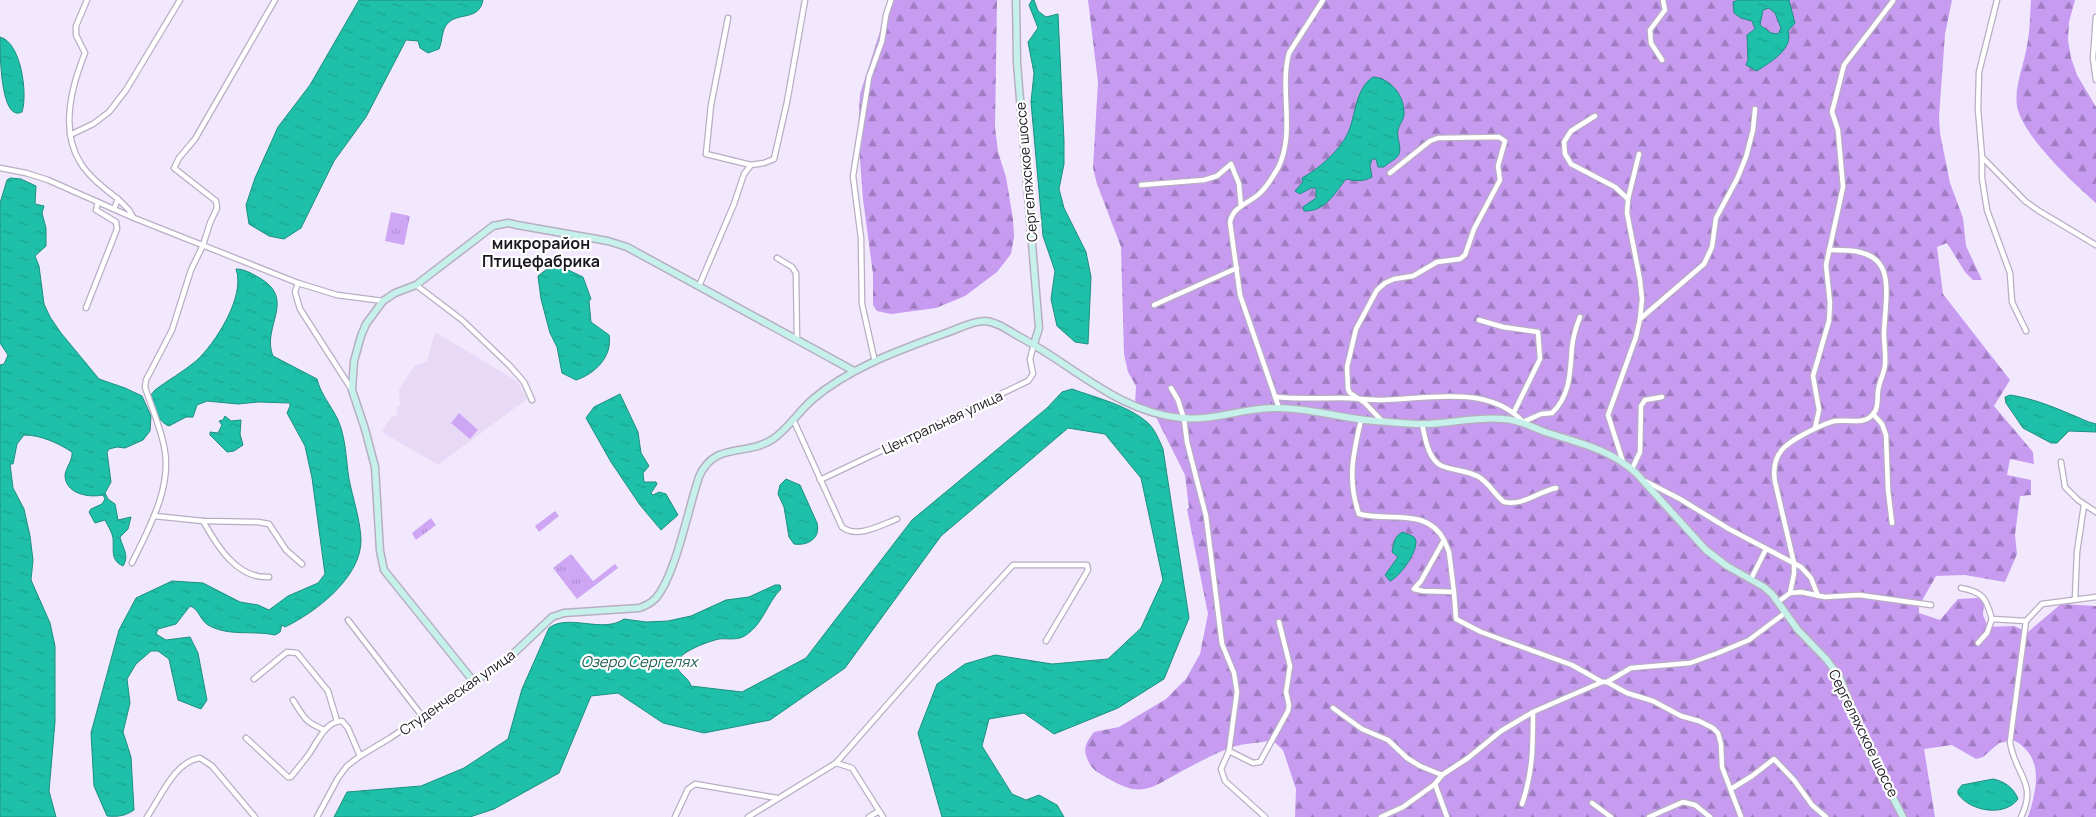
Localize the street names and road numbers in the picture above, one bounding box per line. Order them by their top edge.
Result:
street label: Сергеляхское шоссе [1010,101,1042,243]
street label: Центральная улица [879,386,1005,458]
street label: Студенческая улица [395,645,519,739]
street label: Сергеляхское шоссе [1825,666,1903,800]

